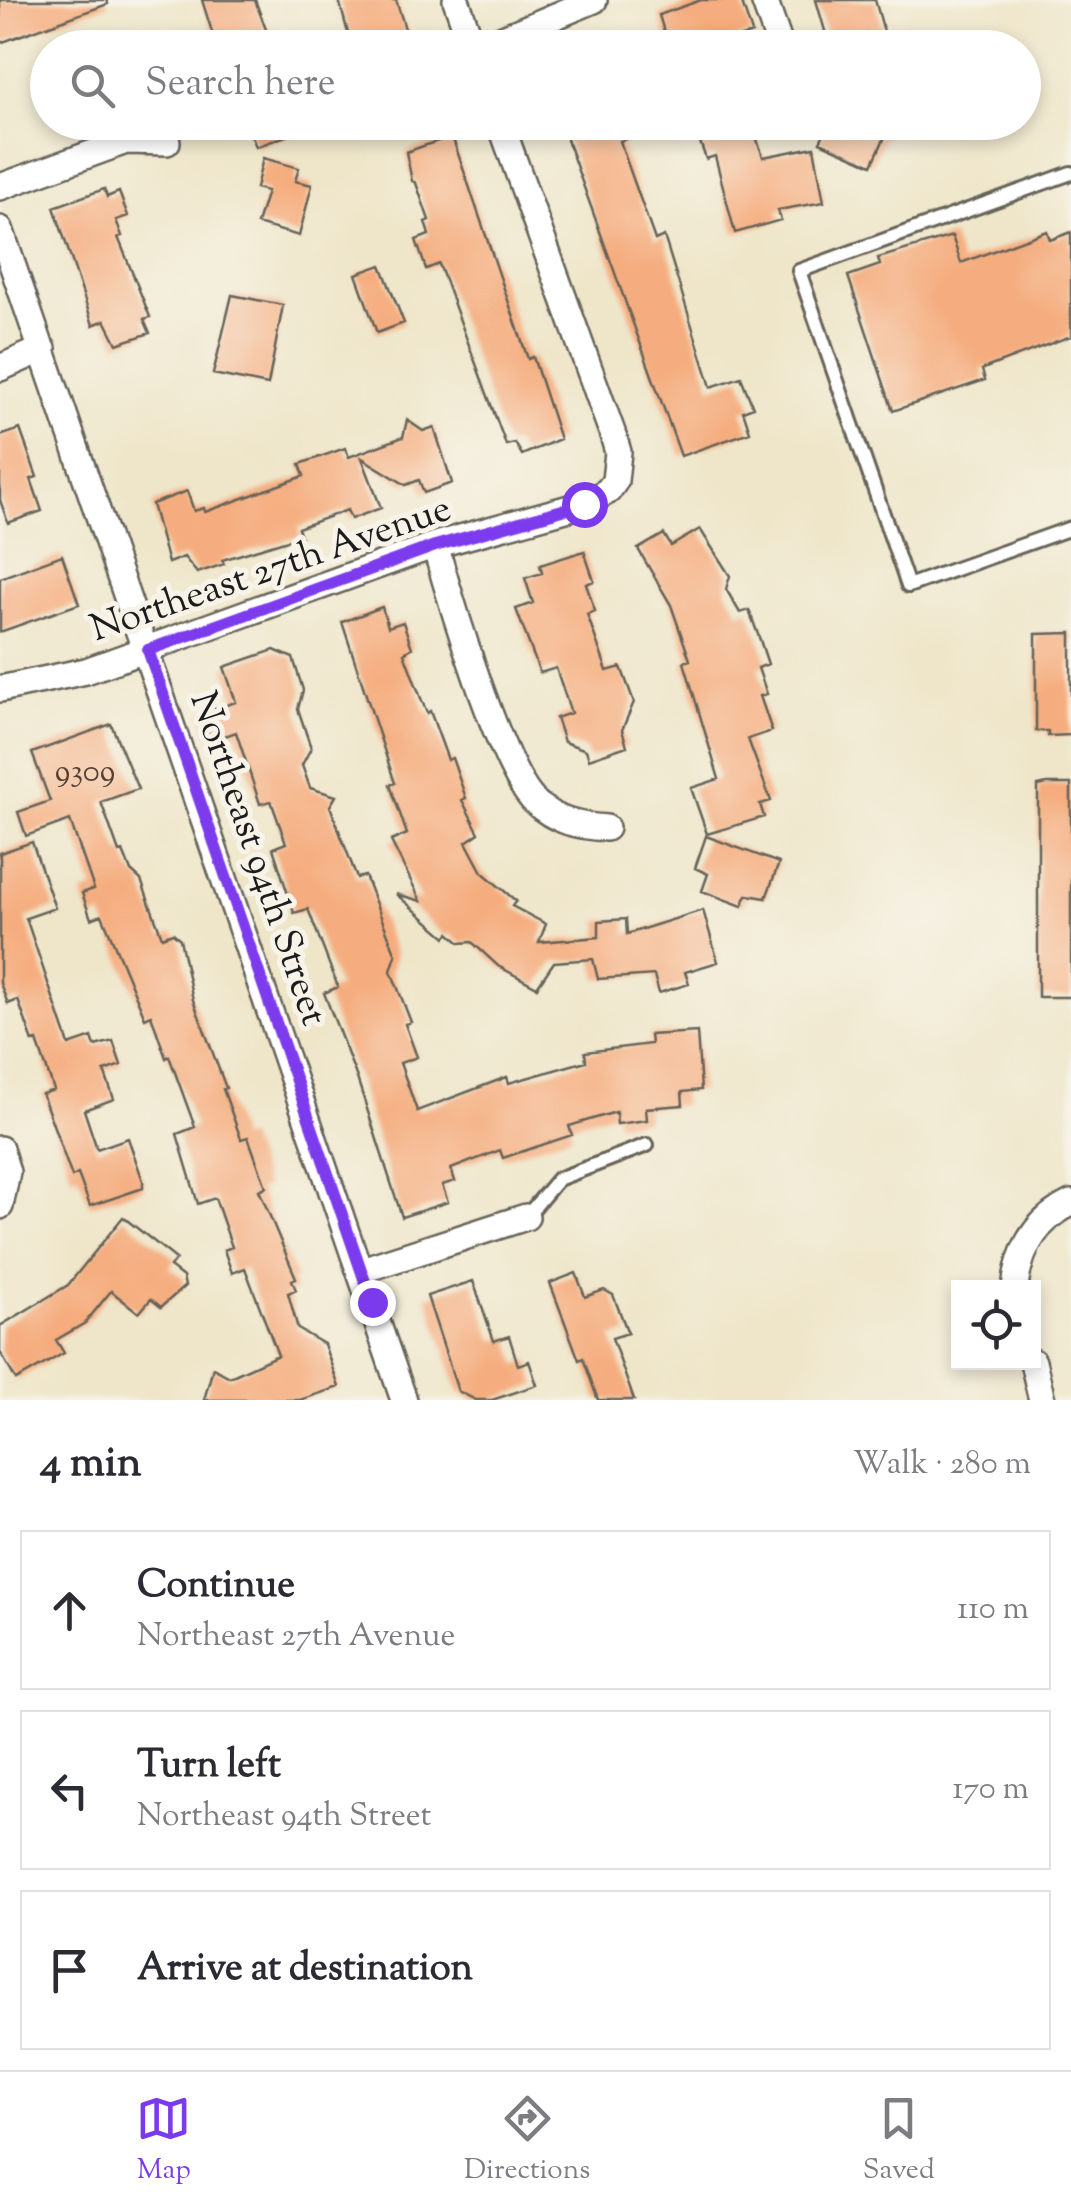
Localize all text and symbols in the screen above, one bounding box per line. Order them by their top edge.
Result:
search box [30,30,1041,140]
icon: search [65,58,120,113]
text: Search here [145,58,336,112]
route start [562,482,608,528]
street label: Northeast 27th Avenue [84,484,459,658]
street label: Northeast 94th Street [174,685,339,1033]
house number: 9309 [55,750,115,796]
route end [350,1280,396,1326]
map controls [951,1280,1041,1370]
button: locate [951,1280,1041,1370]
text: 4 min [40,1435,142,1495]
text: Walk · 280 m [853,1442,1031,1488]
text: Continue [137,1560,295,1614]
icon: ahead [42,1583,97,1638]
text: 110 m [957,1587,1029,1633]
text: Northeast 27th Avenue [137,1614,455,1660]
text: Turn left [137,1740,281,1794]
icon: left [42,1763,97,1818]
text: 170 m [952,1767,1029,1813]
text: Northeast 94th Street [137,1794,432,1840]
icon: arrive [42,1943,97,1998]
text: Arrive at destination [137,1943,473,1997]
tab: Map [136,2091,191,2191]
tab: Directions [464,2091,590,2191]
tab: Saved [863,2091,935,2191]

